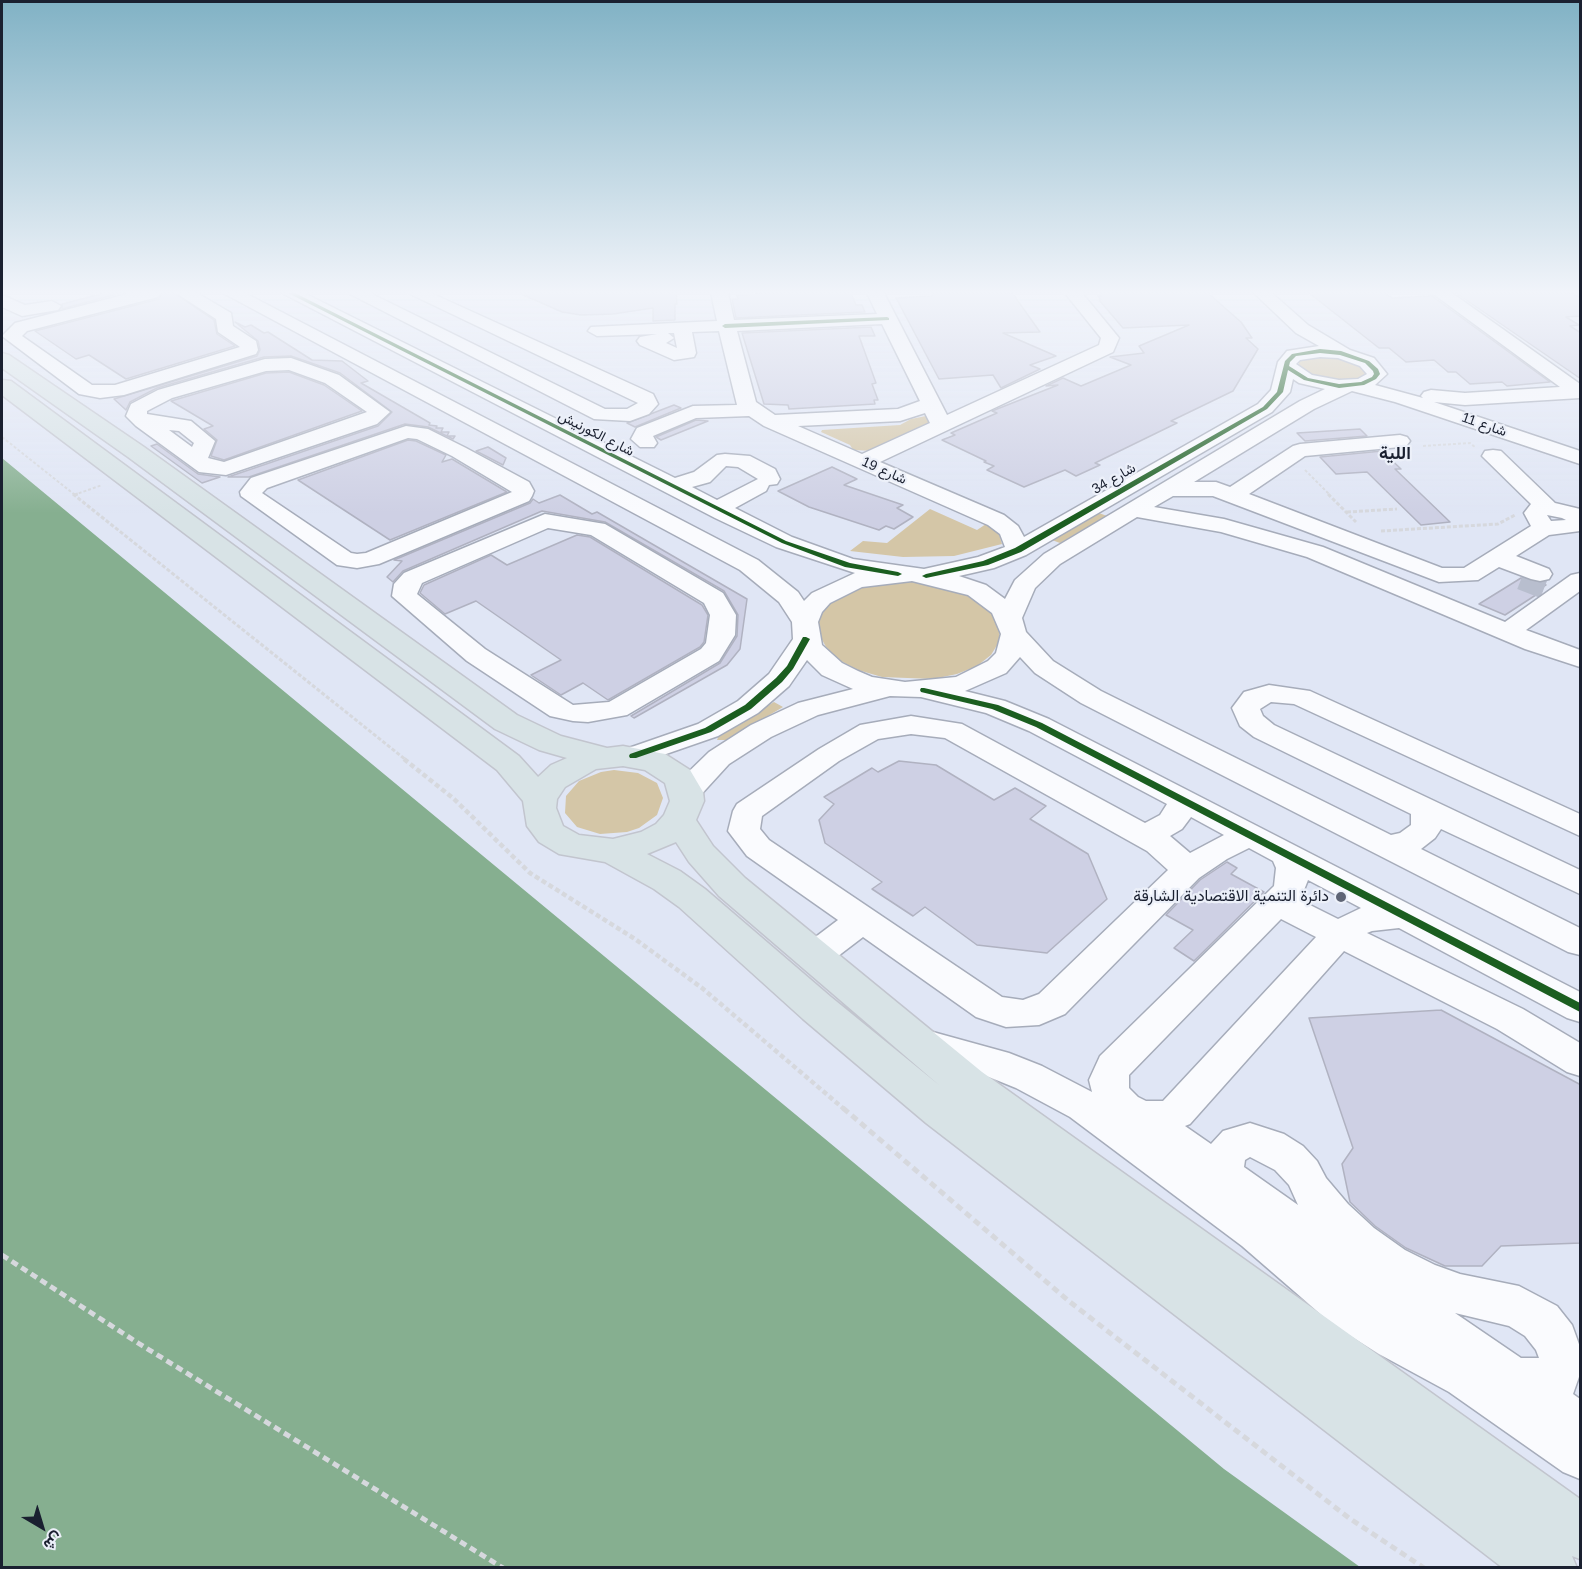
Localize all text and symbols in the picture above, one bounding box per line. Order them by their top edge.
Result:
street label: شارع الكورنيش [555,408,637,460]
street label: شارع 11 [1459,409,1509,441]
district label: اللية [1379,443,1411,465]
street label: شارع 19 [859,454,909,488]
street label: شارع 34 [1089,460,1139,498]
place label: دائرة التنمية الاقتصادية الشارقة [1133,887,1329,907]
marker: دائرة التنمية الاقتصادية الشارقة [1334,890,1348,904]
north arrow [12,1497,72,1557]
text: ش [41,1529,66,1554]

